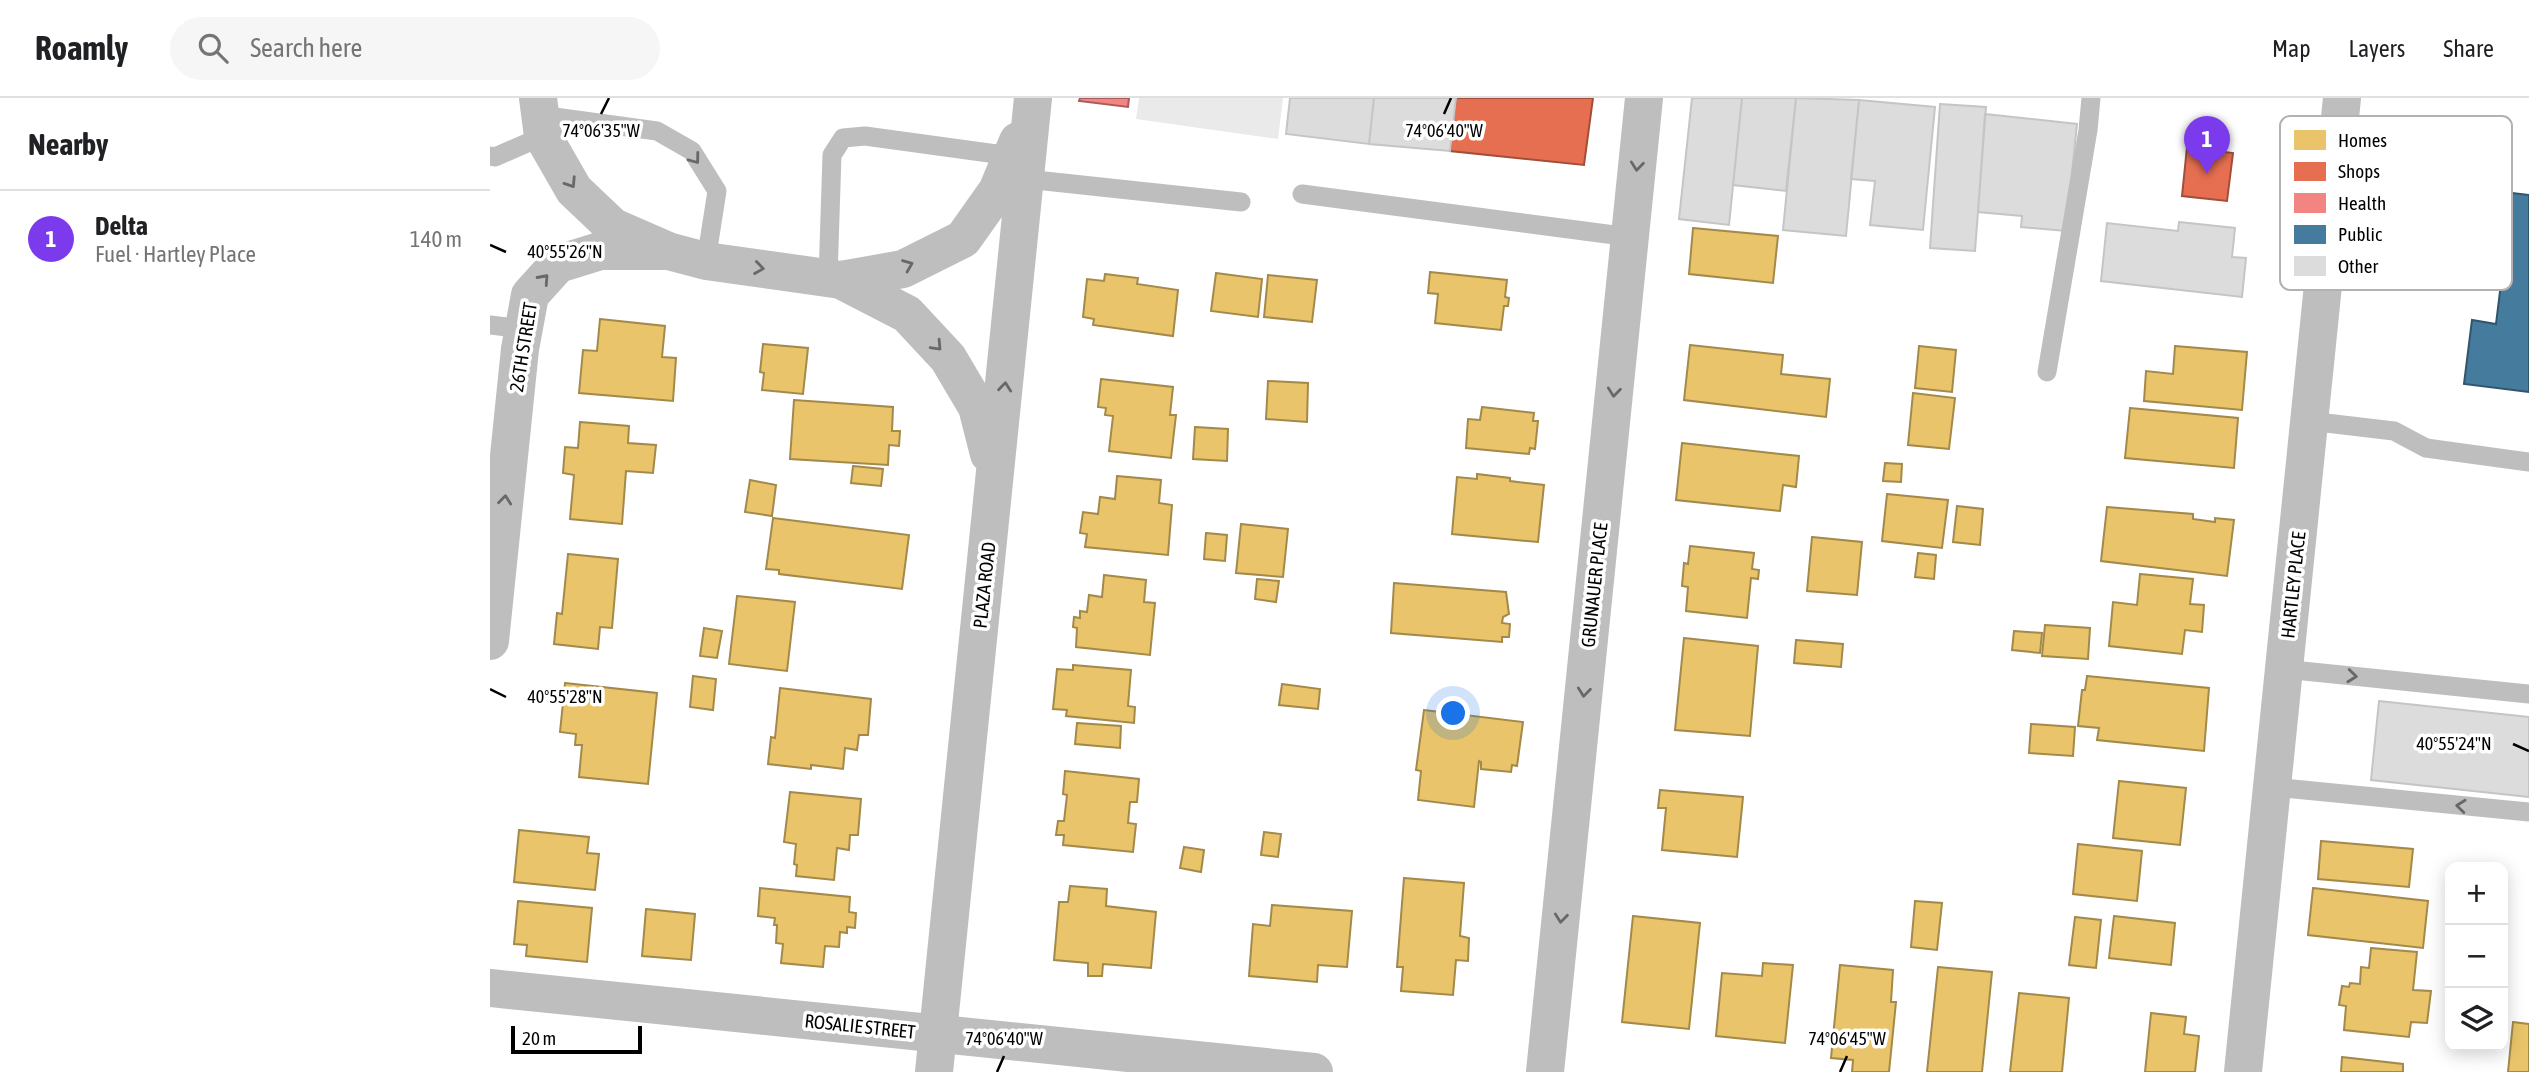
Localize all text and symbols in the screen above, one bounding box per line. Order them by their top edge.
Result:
search box [170,17,660,80]
text: Roamly [35,29,128,67]
icon: search [194,29,232,67]
text: Search here [250,33,362,63]
text: Map [2272,35,2311,62]
text: Layers [2349,35,2405,62]
text: Share [2443,35,2494,62]
pin: 1 [2184,116,2230,174]
legend [2280,116,2512,290]
text: 74°06'35"W [562,120,640,141]
text: 74°06'40"W [1405,120,1483,141]
text: Nearby [28,127,108,161]
text: Homes [2338,129,2387,151]
one-way arrow [687,151,699,163]
text: Shops [2338,160,2380,182]
one-way arrow [1630,161,1645,172]
one-way arrow [562,175,575,188]
text: Health [2338,192,2386,214]
text: Delta [95,211,148,241]
text: Public [2338,223,2383,245]
text: 1 [46,226,56,252]
text: 140 m [410,226,462,252]
text: Fuel · Hartley Place [95,241,256,267]
text: 40°55'26"N [527,241,603,262]
text: Other [2338,255,2378,277]
one-way arrow [901,259,913,273]
one-way arrow [753,261,765,276]
one-way arrow [536,274,548,287]
street label: 26TH STREET [505,300,541,393]
one-way arrow [928,337,941,350]
one-way arrow [997,382,1012,393]
one-way arrow [1607,387,1622,398]
one-way arrow [497,494,512,505]
street label: GRUNAUER PLACE [1577,522,1611,648]
street label: HARTLEY PLACE [2276,530,2310,640]
street label: PLAZA ROAD [969,541,999,629]
one-way arrow [2347,668,2358,683]
text: 40°55'28"N [527,686,603,707]
one-way arrow [1576,686,1591,698]
your location [1436,696,1470,730]
text: 40°55'24"N [2416,733,2492,754]
one-way arrow [2455,798,2467,813]
map controls [2445,862,2508,1051]
button: + [2445,862,2508,925]
one-way arrow [1553,912,1568,924]
button: − [2445,925,2508,988]
button: layers [2445,988,2508,1051]
street label: ROSALIE STREET [804,1009,917,1043]
scale bar [511,1023,642,1055]
text: 20 m [522,1027,556,1049]
text: 74°06'40"W [965,1028,1043,1049]
text: 74°06'45"W [1808,1028,1886,1049]

